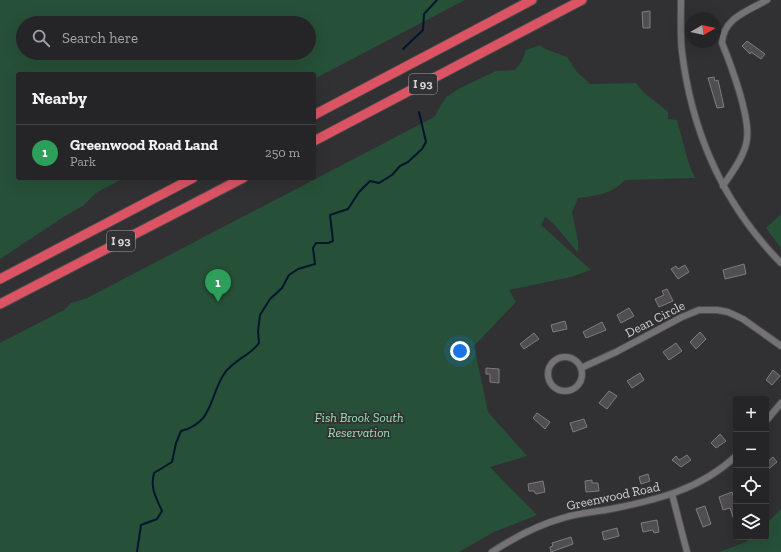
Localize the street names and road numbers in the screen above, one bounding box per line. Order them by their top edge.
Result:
road number: I 93 [409,74,437,94]
road number: I 93 [107,231,135,251]
street label: Dean Circle [623,298,687,340]
street label: Greenwood Road [565,479,661,513]

